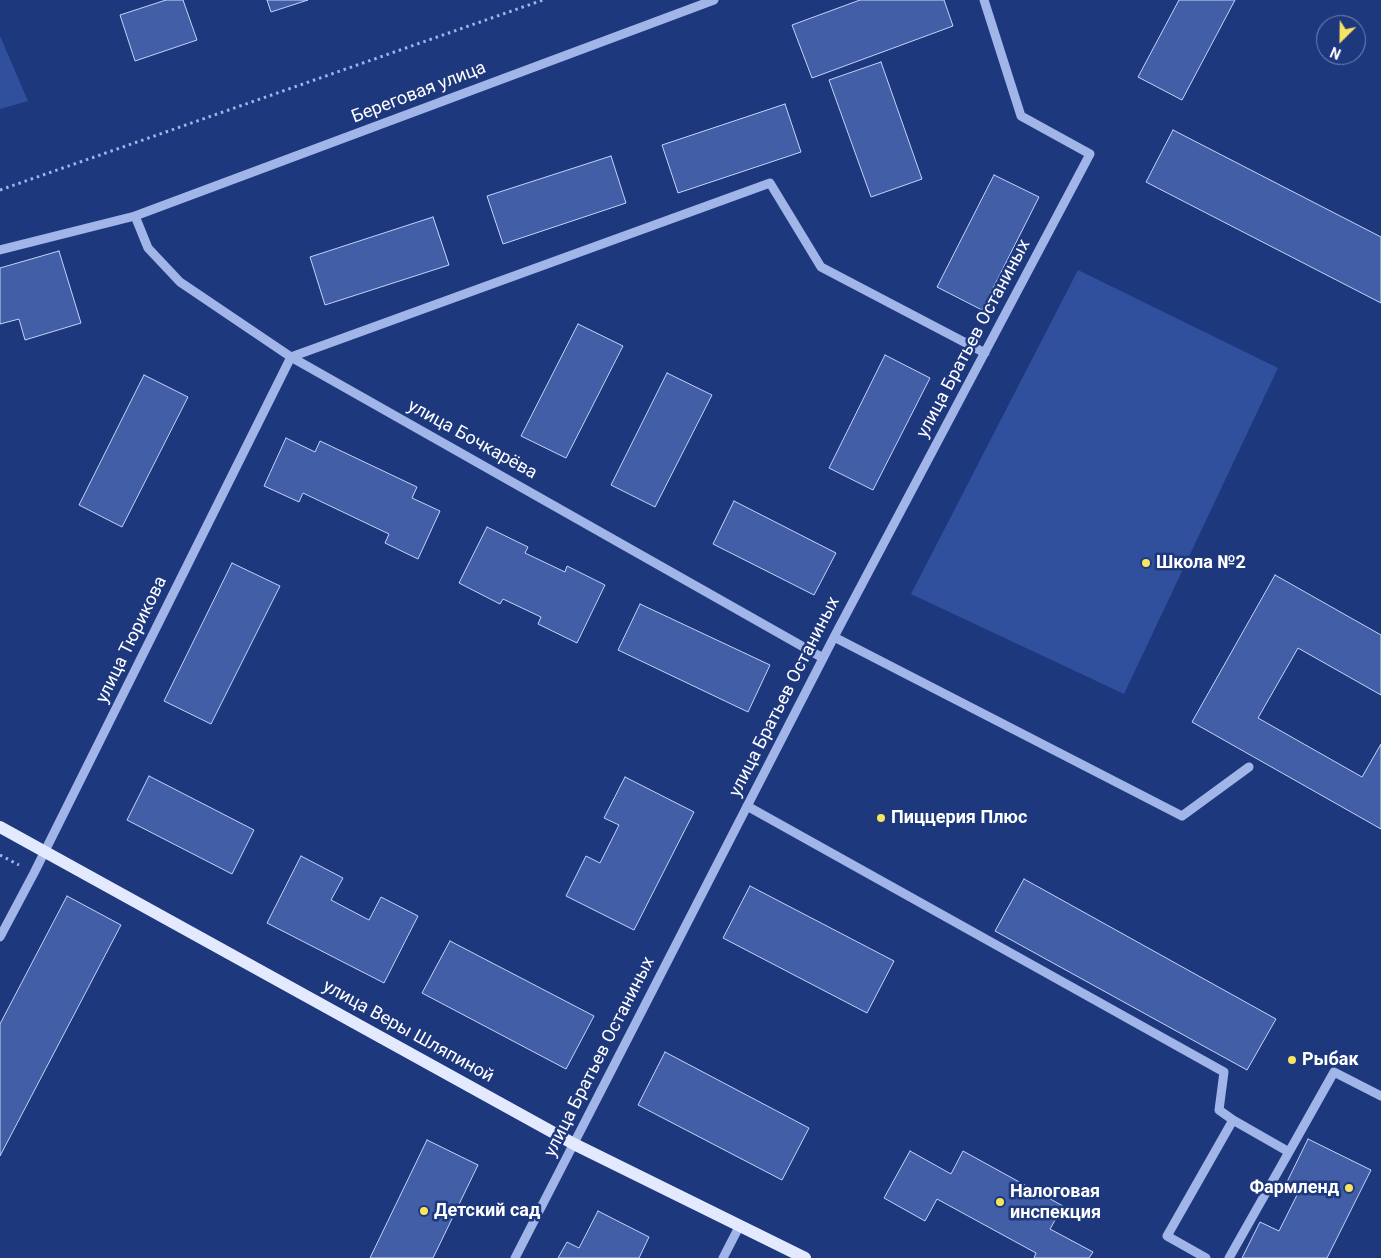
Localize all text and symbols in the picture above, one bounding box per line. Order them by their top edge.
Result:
north arrow [1316,15,1366,65]
text: N [1328,44,1343,62]
street label: Береговая улица [349,57,489,129]
street label: улица Братьев Останиных [912,236,1036,442]
street label: улица Бочкарёва [404,396,540,484]
place label: Школа №2 [1156,552,1246,574]
marker: Школа №2 [1140,557,1152,569]
street label: улица Тюрикова [92,573,172,707]
street label: улица Братьев Останиных [725,593,845,801]
place label: Пиццерия Плюс [891,807,1027,829]
marker: Пиццерия Плюс [875,812,887,824]
street label: улица Братьев Останиных [540,953,660,1161]
street label: улица Веры Шляпиной [319,976,497,1088]
place label: Рыбак [1302,1049,1359,1071]
marker: Рыбак [1286,1054,1298,1066]
place label: Фармленд [1249,1177,1339,1199]
place label: Налоговая инспекция [1010,1181,1101,1224]
marker: Фармленд [1343,1182,1355,1194]
marker: Налоговая инспекция [994,1196,1006,1208]
place label: Детский сад [434,1200,540,1222]
marker: Детский сад [418,1205,430,1217]

